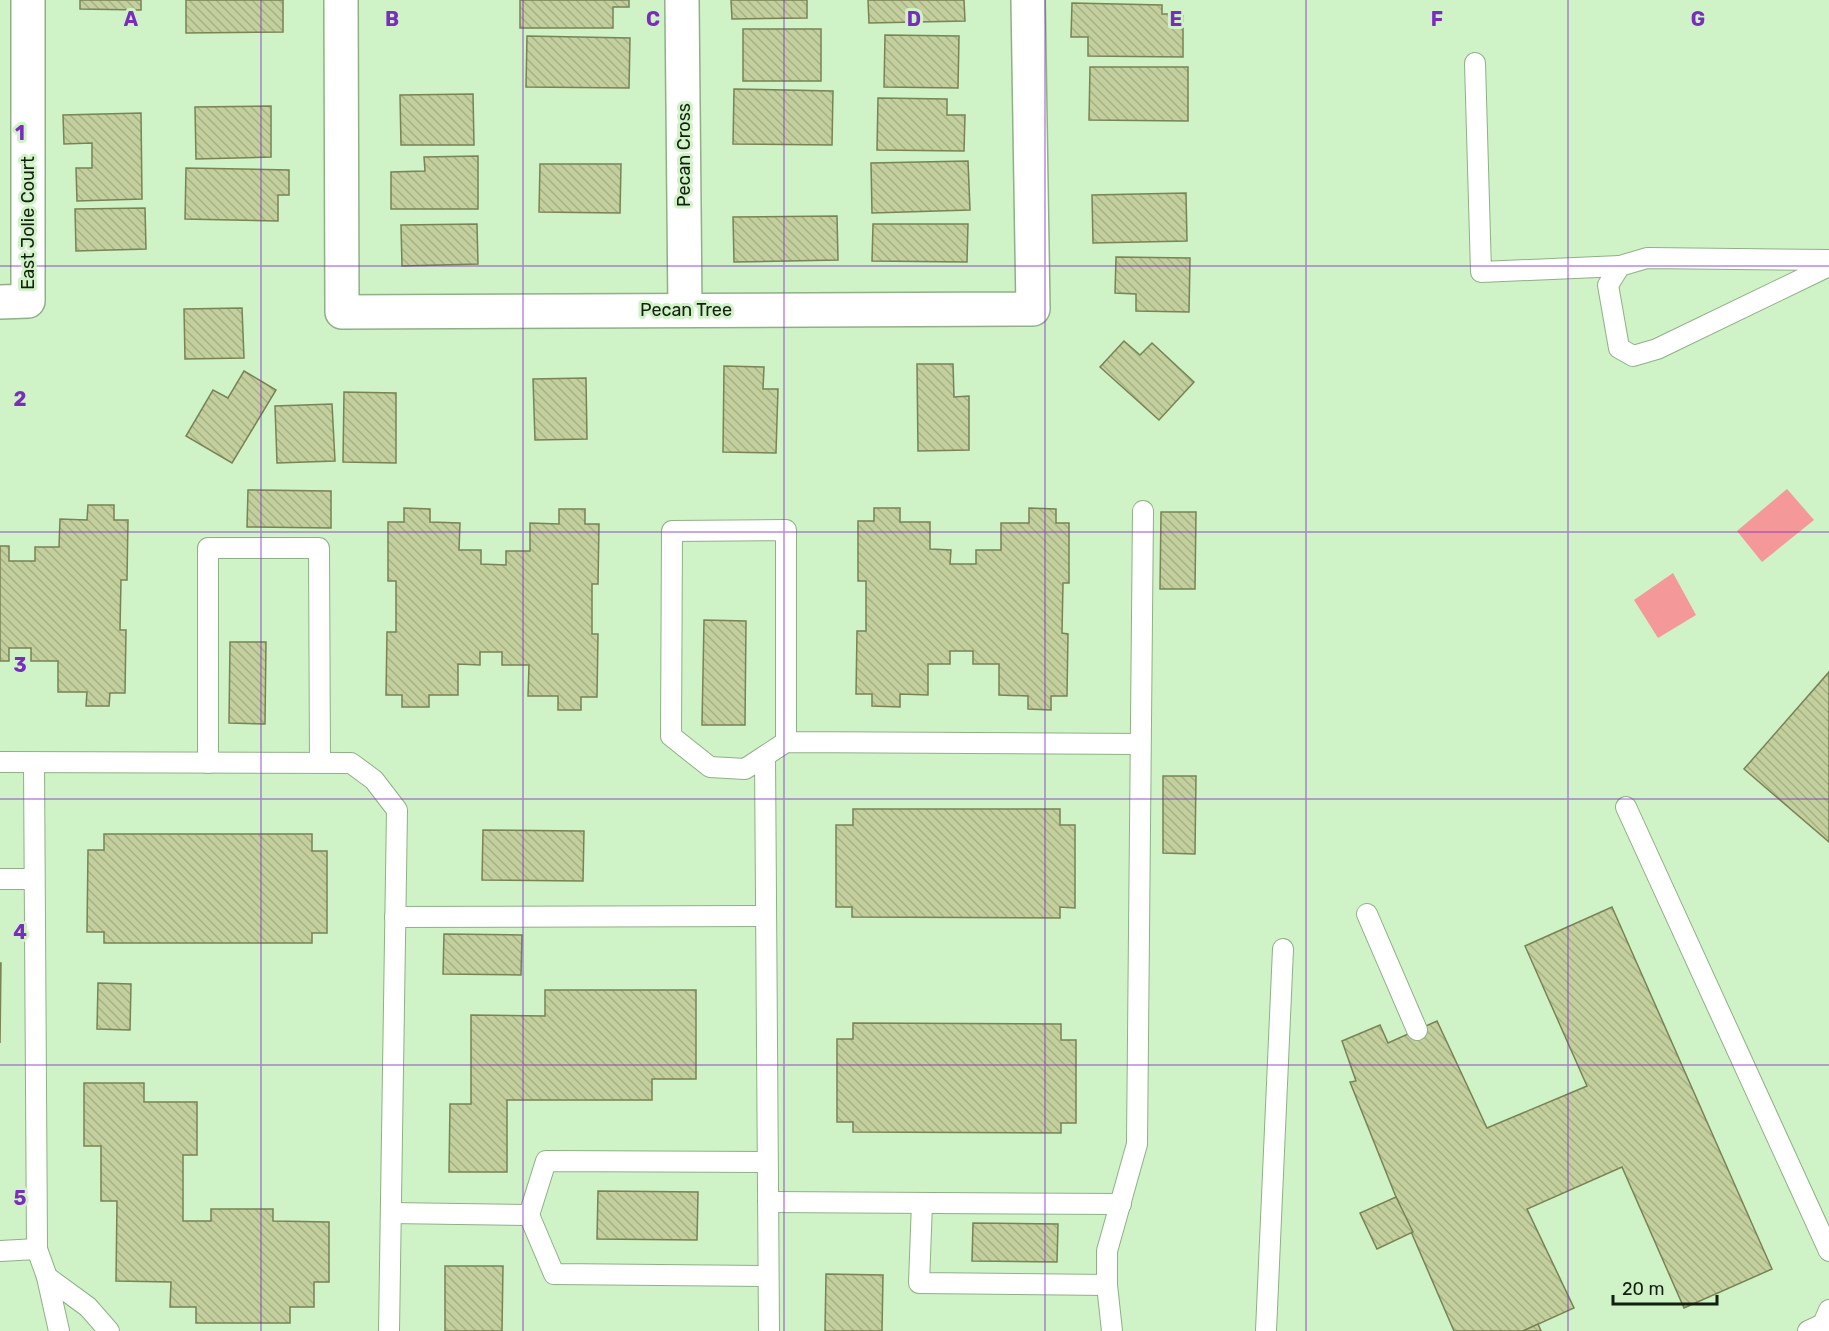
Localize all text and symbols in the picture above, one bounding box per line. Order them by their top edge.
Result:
text: A [124,7,139,31]
text: B [385,7,399,31]
text: C [646,7,660,31]
text: D [907,7,921,31]
text: E [1170,7,1182,31]
text: F [1431,7,1443,31]
text: G [1691,7,1705,31]
street label: Pecan Cross [673,103,695,207]
text: 1 [15,121,25,145]
street label: East Jolie Court [17,156,39,290]
street label: Pecan Tree [640,299,732,321]
text: 2 [14,387,27,411]
text: 3 [13,653,27,677]
text: 4 [13,920,27,944]
text: 5 [14,1186,27,1210]
scale bar [1613,1268,1716,1306]
text: 20 m [1622,1278,1664,1300]

